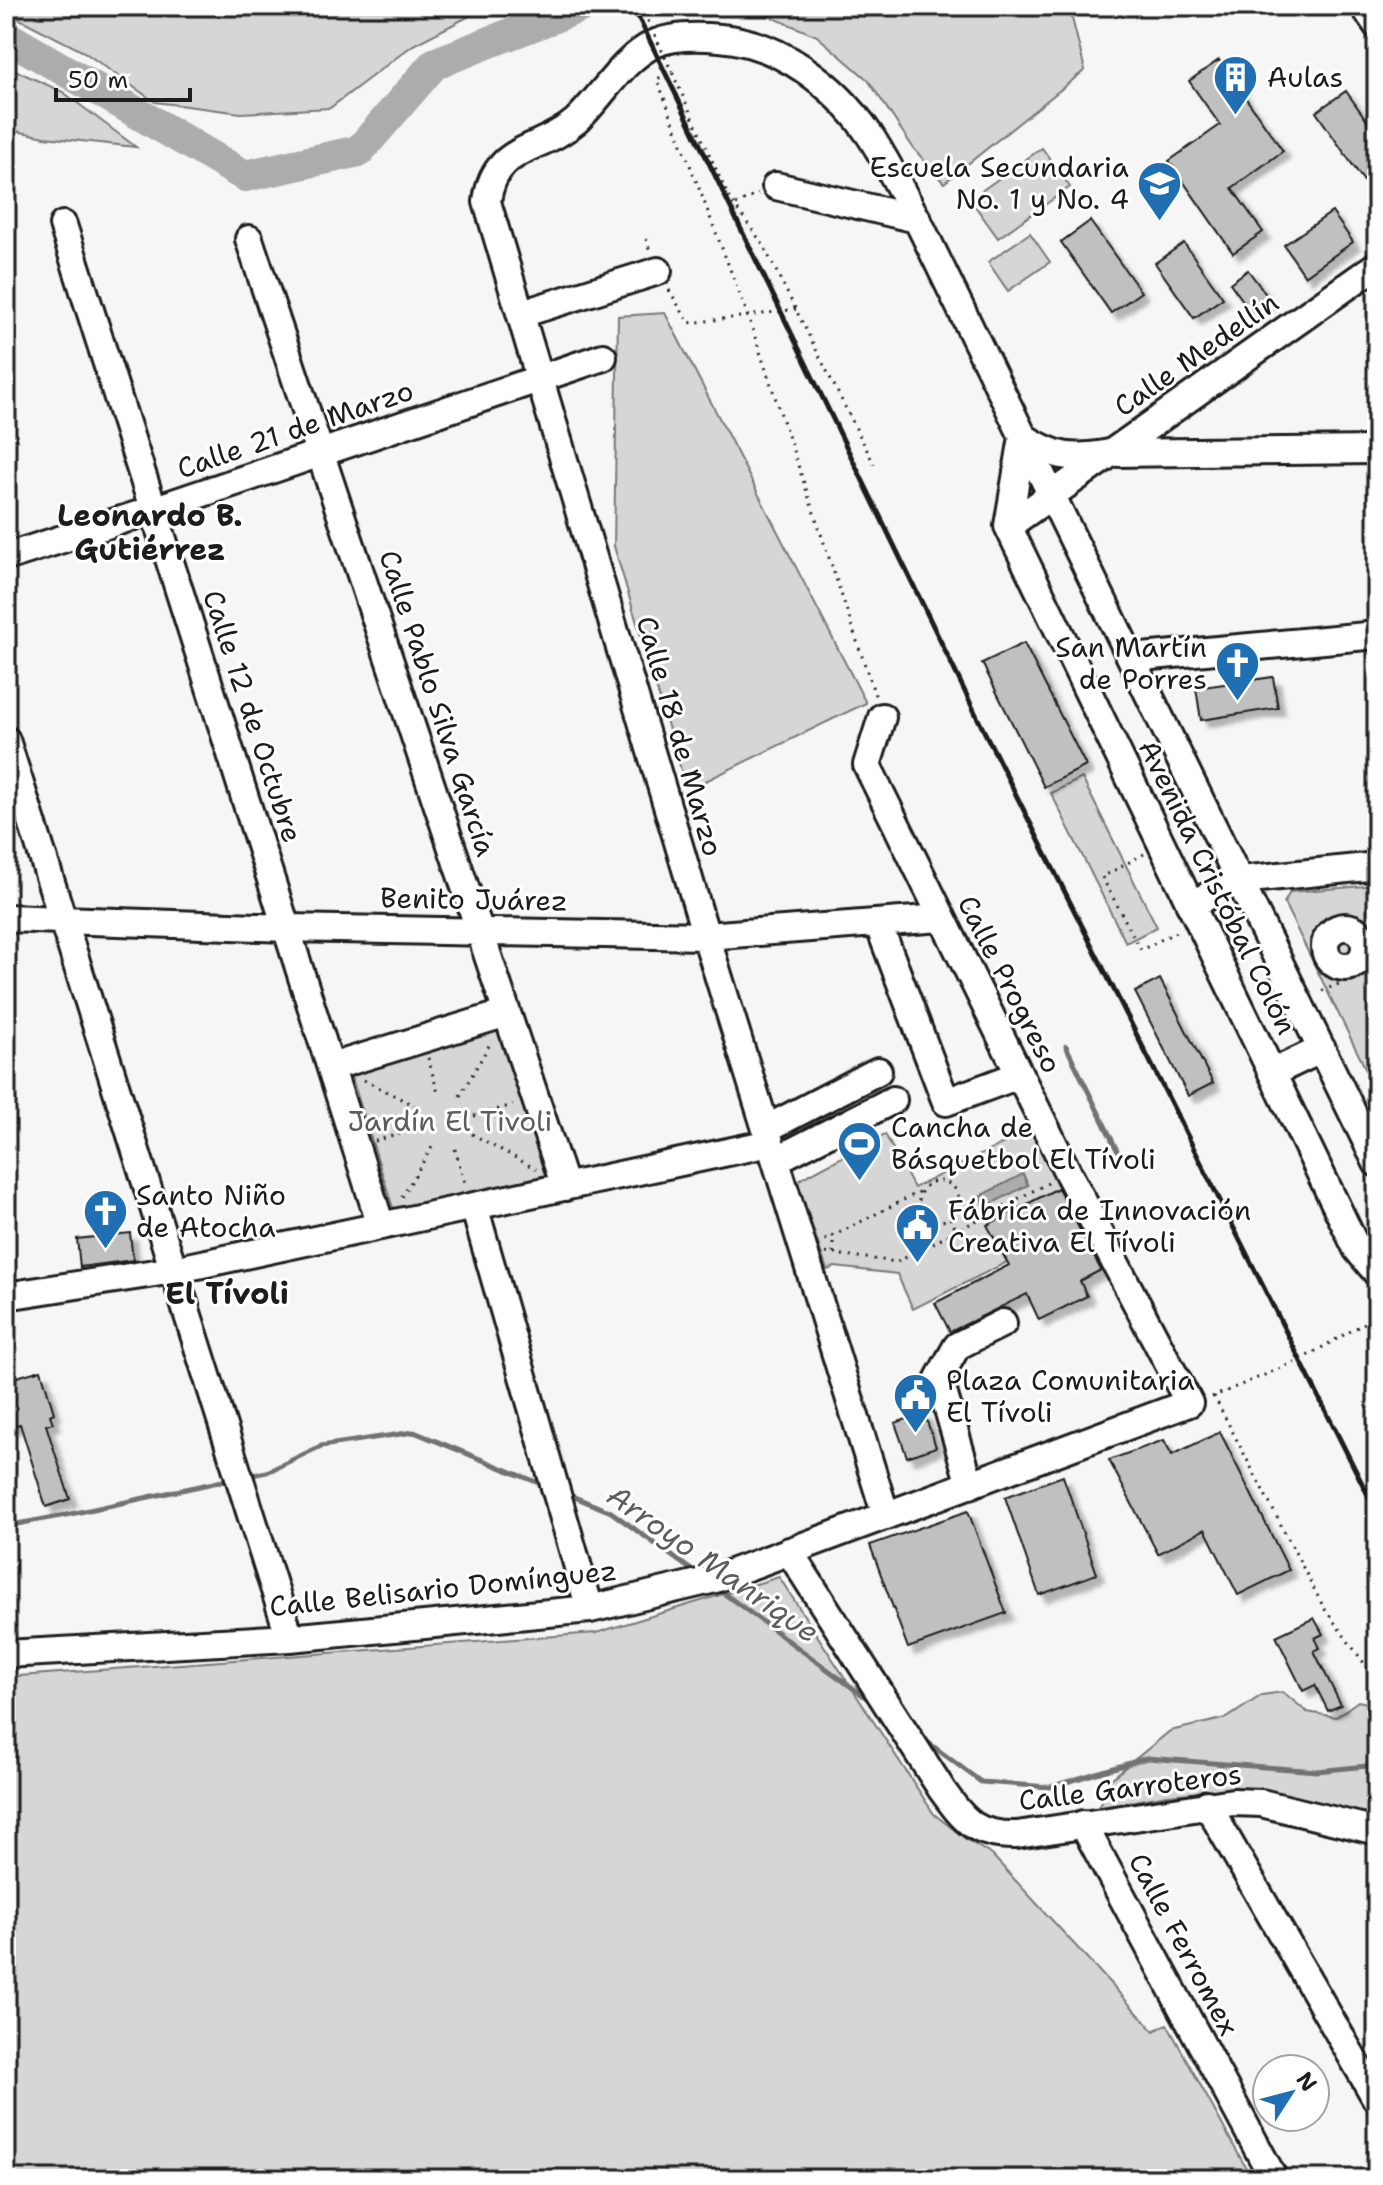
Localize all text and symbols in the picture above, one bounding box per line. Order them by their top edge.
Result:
scale bar [56,52,190,102]
building icon: Aulas [1212,53,1260,116]
place label: Aulas [1267,58,1343,96]
text: 50 m [68,64,128,96]
place label: Escuela Secundaria No. 1 y No. 4 [869,148,1129,218]
school or university icon: Escuela Secundaria No. 1 y No. 4 [1136,159,1184,222]
street label: Calle Medellín [1106,283,1286,425]
street label: Calle 21 de Marzo [172,371,418,487]
district label: Leonardo B. Gutiérrez [57,495,243,570]
street label: Calle Pablo Silva García [371,545,505,861]
street label: Calle 12 de Octubre [194,585,312,847]
street label: Calle 18 de Marzo [628,611,732,861]
place label: San Martín de Porres [1055,628,1207,698]
church icon: San Martín de Porres [1214,639,1262,702]
street label: Avenida Cristóbal Colón [1130,733,1306,1041]
street label: Benito Juárez [380,878,568,920]
street label: Calle Progreso [949,889,1071,1079]
park label: Jardín El Tivoli [348,1102,552,1140]
place label: Cancha de Básquetbol El Tívoli [891,1108,1156,1178]
sports icon: Cancha de Básquetbol El Tívoli [836,1119,884,1182]
place label: Santo Niño de Atocha [136,1176,286,1246]
church icon: Santo Niño de Atocha [81,1187,129,1250]
place label: Fábrica de Innovación Creativa El Tívoli [948,1191,1251,1261]
public building icon: Fábrica de Innovación Creativa El Tívoli [893,1202,941,1265]
district label: El Tívoli [165,1273,289,1314]
place label: Plaza Comunitaria El Tívoli [946,1361,1195,1431]
public building icon: Plaza Comunitaria El Tívoli [891,1372,939,1435]
water label: Arroyo Manrique [599,1475,828,1652]
street label: Calle Belisario Domínguez [267,1551,619,1625]
street label: Calle Garroteros [1016,1754,1244,1820]
street label: Calle Ferromex [1120,1846,1248,2042]
north arrow [1251,2053,1331,2133]
text: N [1290,2066,1324,2097]

